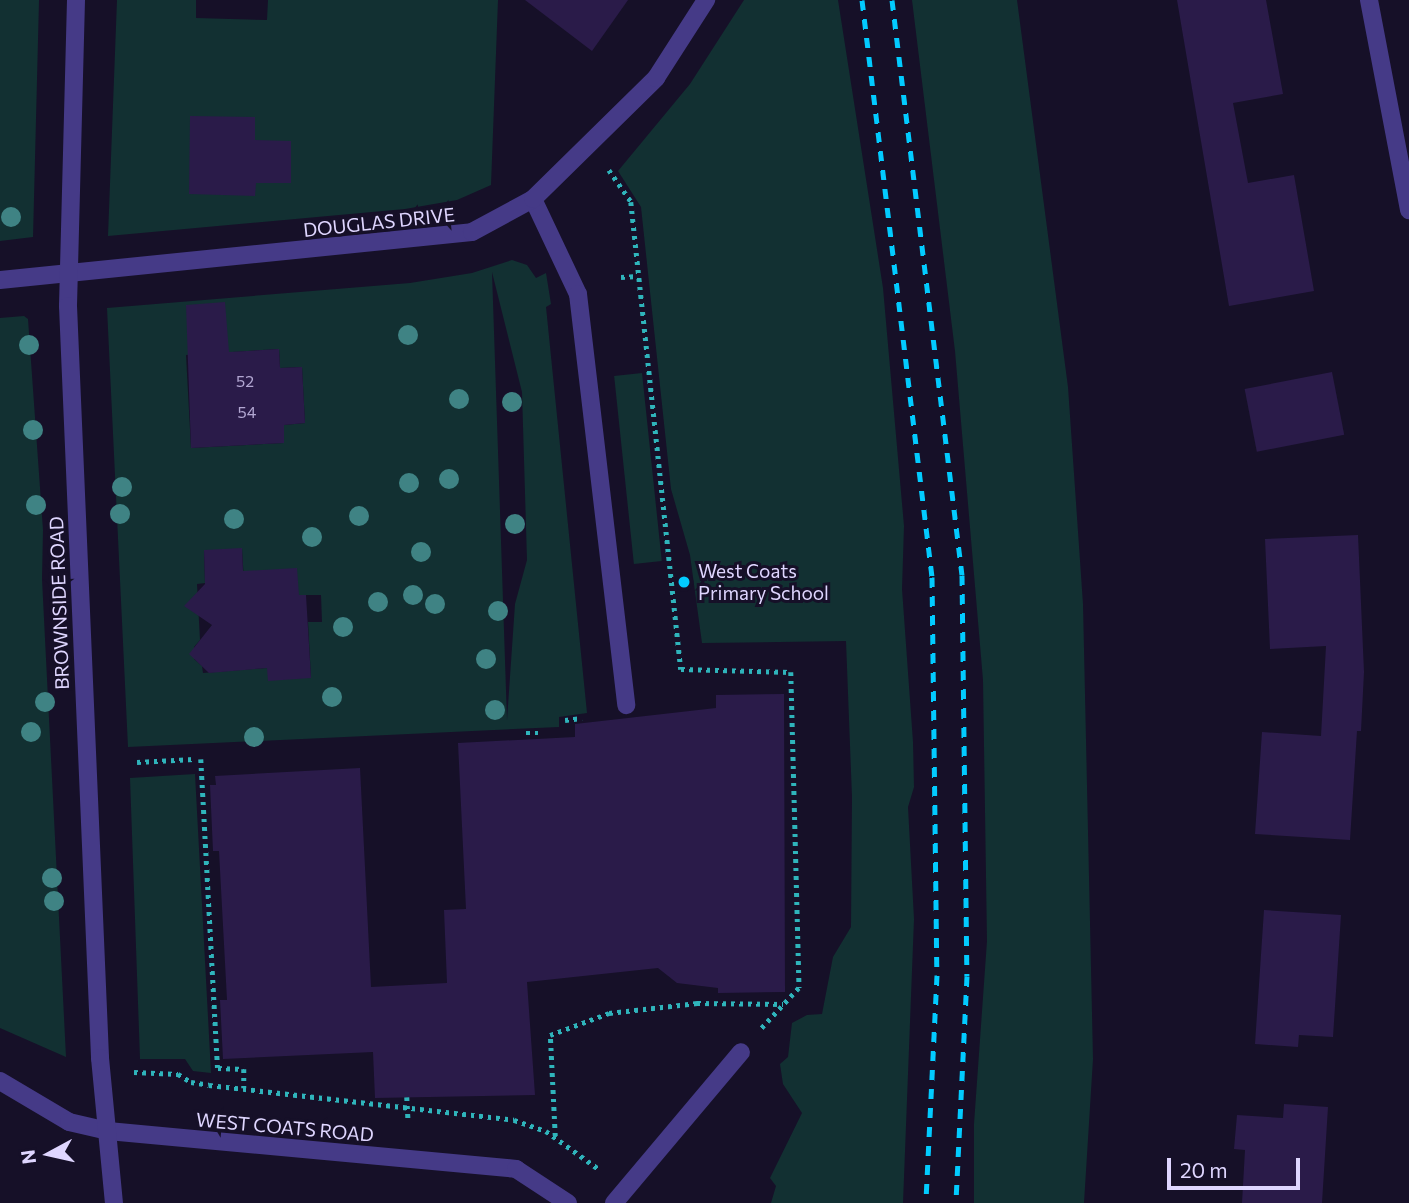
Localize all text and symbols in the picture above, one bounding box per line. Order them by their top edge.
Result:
street label: DOUGLAS DRIVE [302,203,456,241]
house number: 52 [236,371,254,391]
house number: 54 [238,402,256,422]
street label: BROWNSIDE ROAD [45,516,73,690]
place label: West Coats Primary School [698,560,829,604]
marker: West Coats Primary School [676,574,692,590]
street label: WEST COATS ROAD [195,1108,375,1146]
north arrow [14,1119,84,1189]
scale bar [1171,1144,1304,1188]
text: N [15,1148,40,1166]
text: 20 m [1180,1157,1228,1182]

